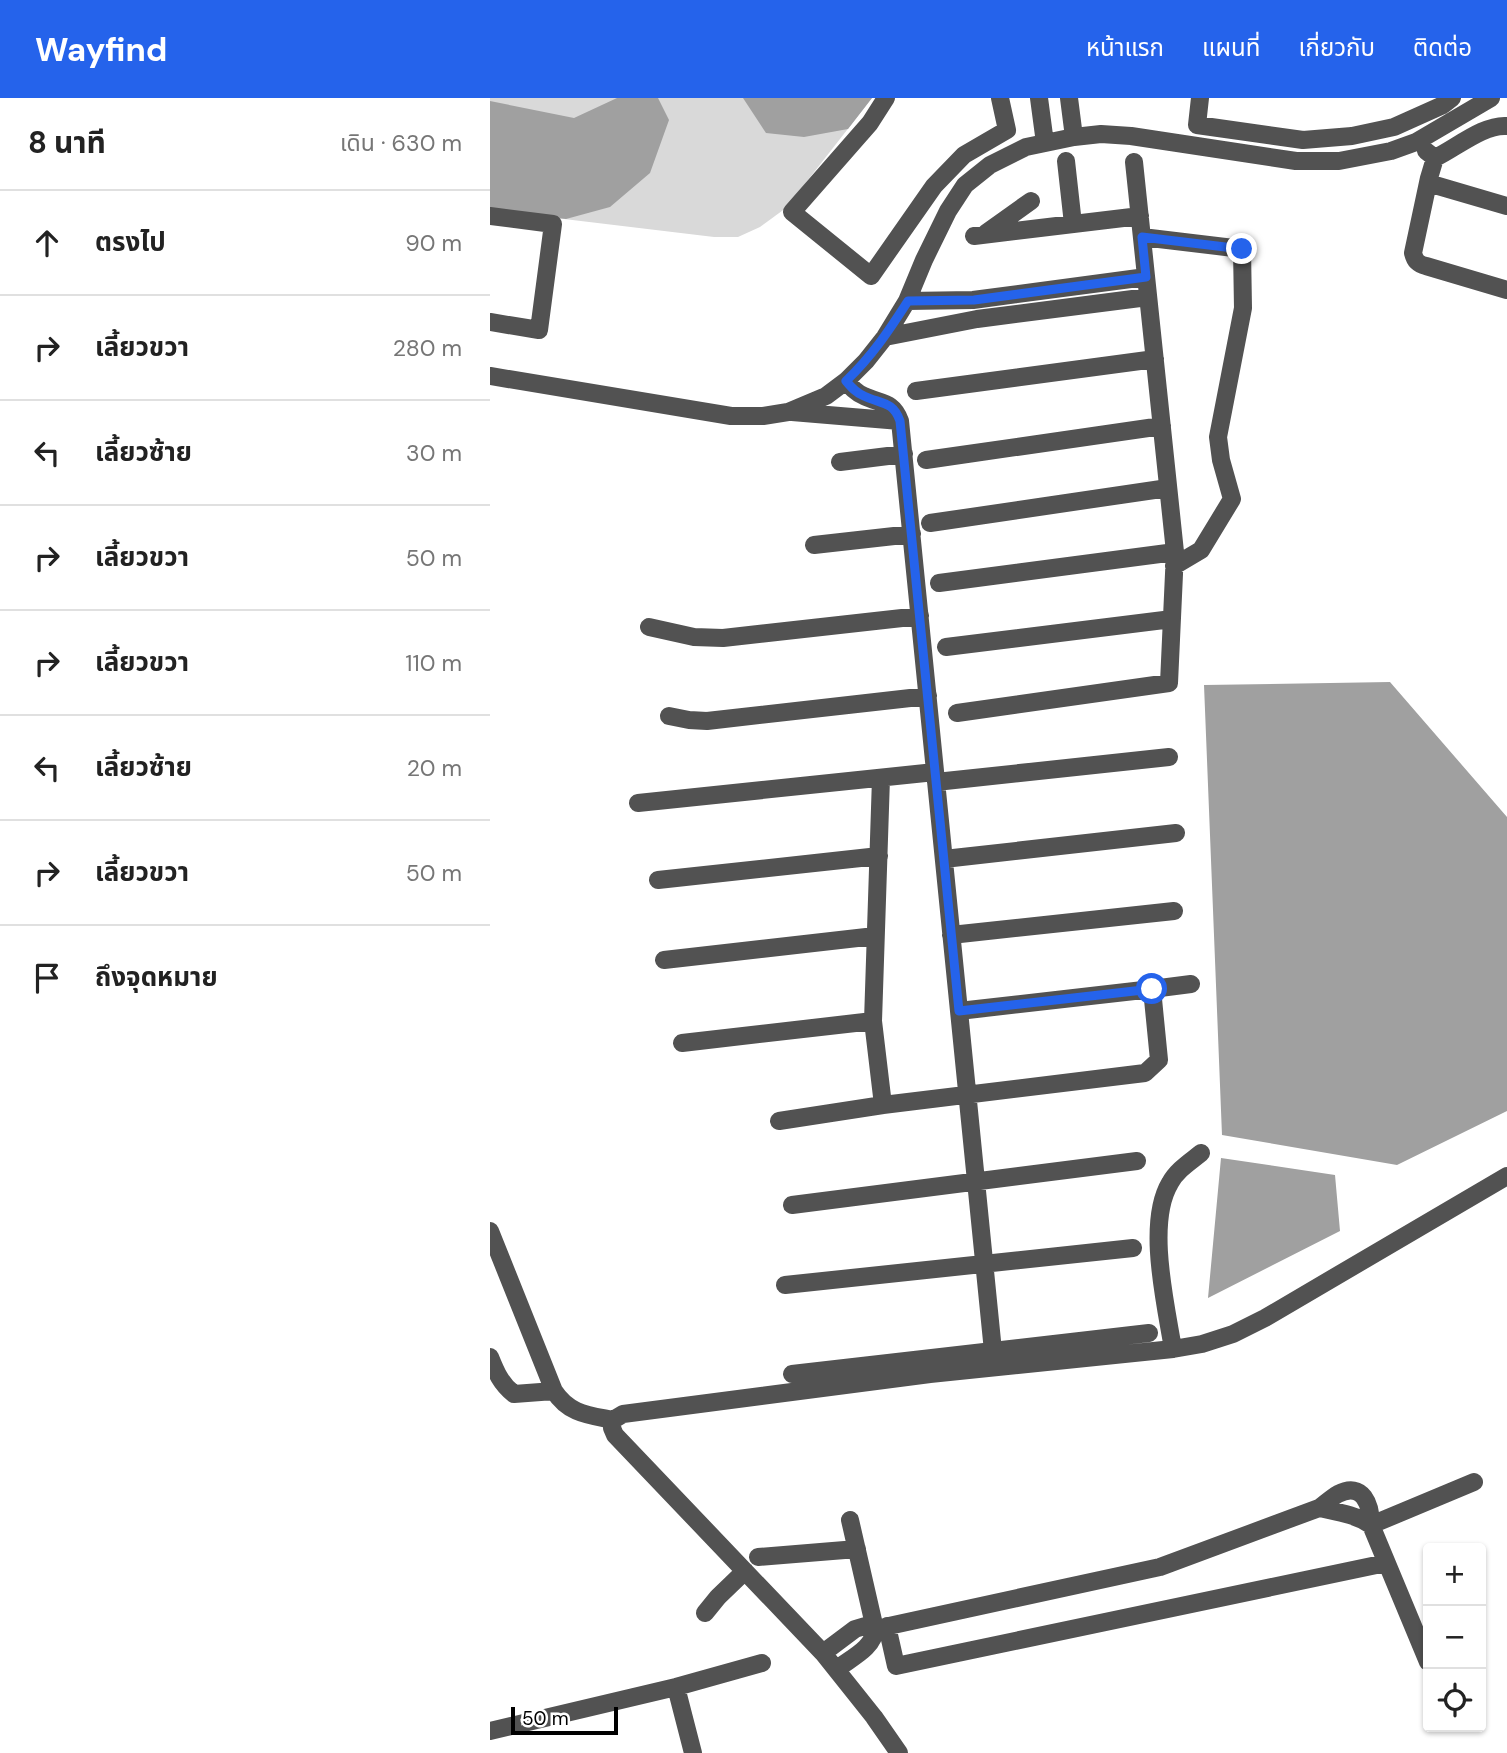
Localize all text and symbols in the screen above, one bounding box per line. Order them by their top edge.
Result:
text: Wayfind [35,28,167,71]
text: หน้าแรก [1086,32,1164,63]
text: แผนที่ [1202,32,1260,63]
text: เกี่ยวกับ [1298,32,1375,63]
text: ติดต่อ [1413,32,1472,63]
text: 8 นาที [28,123,106,162]
text: เดิน · 630 m [340,128,462,158]
icon: ahead [28,224,66,262]
text: ตรงไป [95,225,166,259]
text: 90 m [405,228,462,258]
route end [1226,233,1257,264]
icon: right [28,329,66,367]
text: เลี้ยวขวา [95,330,189,364]
text: 280 m [393,333,462,363]
icon: left [28,434,66,472]
text: เลี้ยวซ้าย [95,435,192,469]
text: 30 m [406,438,462,468]
icon: right [28,539,66,577]
text: เลี้ยวขวา [95,540,189,574]
text: 50 m [406,543,462,573]
icon: right [28,644,66,682]
text: เลี้ยวขวา [95,645,189,679]
text: 110 m [405,648,462,678]
icon: left [28,749,66,787]
text: เลี้ยวซ้าย [95,750,192,784]
text: 20 m [407,753,462,783]
icon: right [28,854,66,892]
text: เลี้ยวขวา [95,855,189,889]
text: 50 m [406,858,462,888]
icon: arrive [28,959,66,997]
text: ถึงจุดหมาย [95,960,218,994]
route start [1136,973,1167,1004]
map controls [1423,1543,1486,1732]
button: + [1423,1543,1486,1606]
button: − [1423,1606,1486,1669]
button: locate [1423,1669,1486,1732]
scale bar [511,1704,618,1736]
text: 50 m [522,1706,569,1731]

